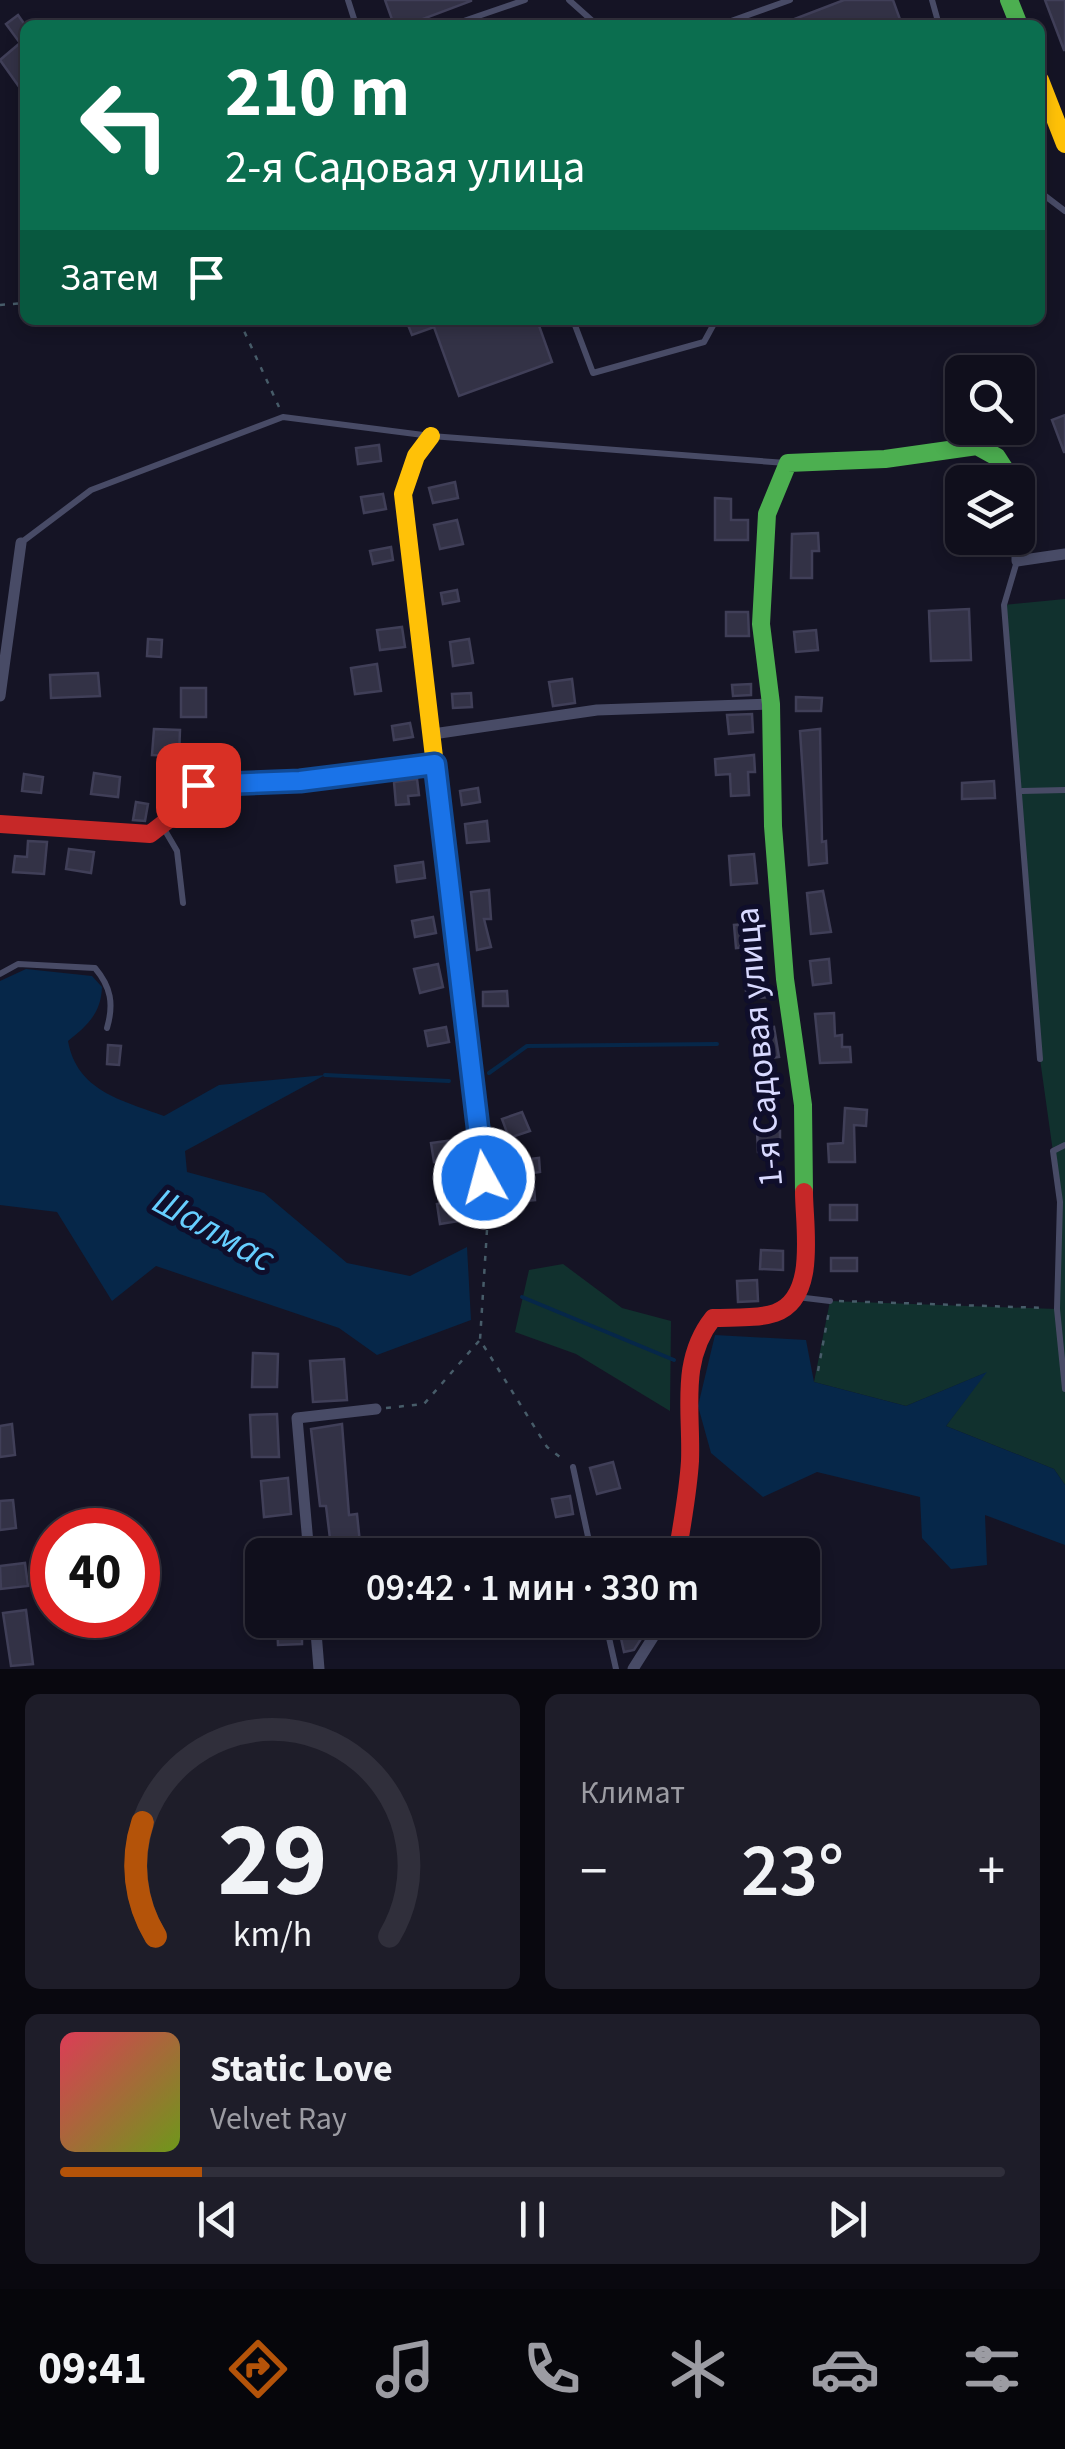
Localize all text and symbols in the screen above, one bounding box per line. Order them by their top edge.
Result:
text: 210 m [225,43,410,143]
icon: left [60,60,190,190]
text: 2-я Садовая улица [225,136,586,200]
icon: arrive [179,250,234,305]
text: Затем [60,251,159,305]
map controls [945,355,1035,555]
button: search [945,355,1035,445]
button: layers [945,465,1035,555]
pin [156,743,241,828]
icon: arrive [171,758,226,813]
street label: 1-я Садовая улица [722,905,796,1189]
position arrow [432,1126,536,1230]
water label: Шалмас [143,1174,285,1286]
speed limit sign: 40 [30,1508,160,1638]
text: 09:42 · 1 мин · 330 m [366,1561,699,1615]
text: Климат [580,1770,685,1816]
text: 29 [218,1788,327,1936]
text: 23° [741,1818,844,1925]
text: − [580,1833,607,1911]
text: + [978,1833,1005,1911]
text: km/h [233,1909,312,1960]
text: Static Love [210,2042,393,2096]
text: Velvet Ray [210,2096,347,2142]
icon: previous [190,2192,245,2247]
icon: pause [505,2192,560,2247]
icon: next [820,2192,875,2247]
icon: directions [223,2334,293,2404]
icon: music [370,2334,440,2404]
icon: phone [517,2334,587,2404]
icon: climate [663,2334,733,2404]
icon: car [810,2334,880,2404]
icon: filters [957,2334,1027,2404]
text: 09:41 [38,2337,147,2401]

